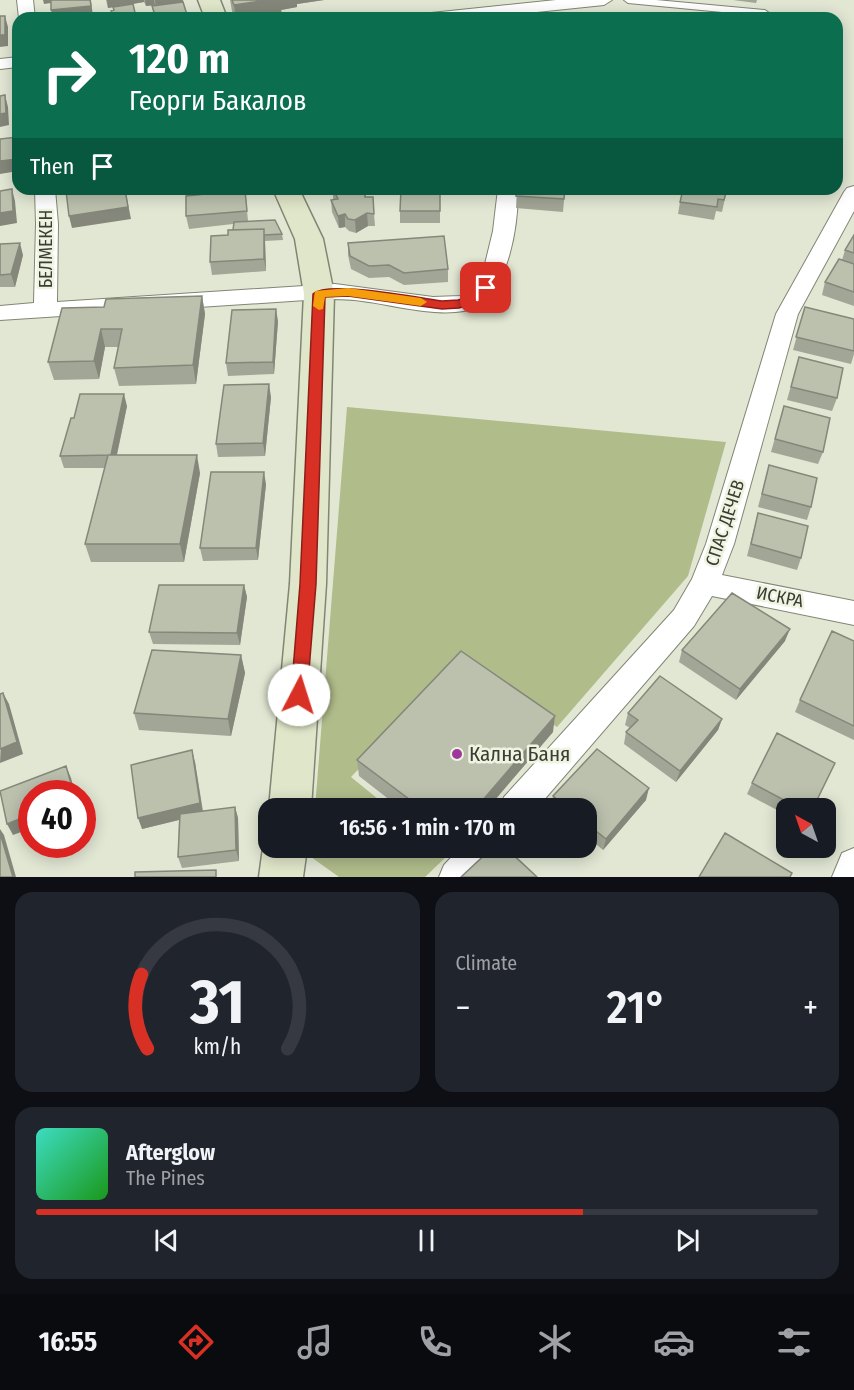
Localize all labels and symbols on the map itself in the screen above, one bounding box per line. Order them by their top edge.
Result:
street label: БЕЛМЕКЕН [35,210,57,288]
pin [460,262,511,313]
street label: СПАС ДЕЧЕВ [701,477,749,569]
street label: ИСКРА [755,582,806,612]
position arrow [267,663,331,727]
place label: Кална Баня [469,741,571,767]
marker: Кална Баня [450,747,464,761]
speed limit sign: 40 [18,780,96,858]
north arrow [776,798,836,858]

